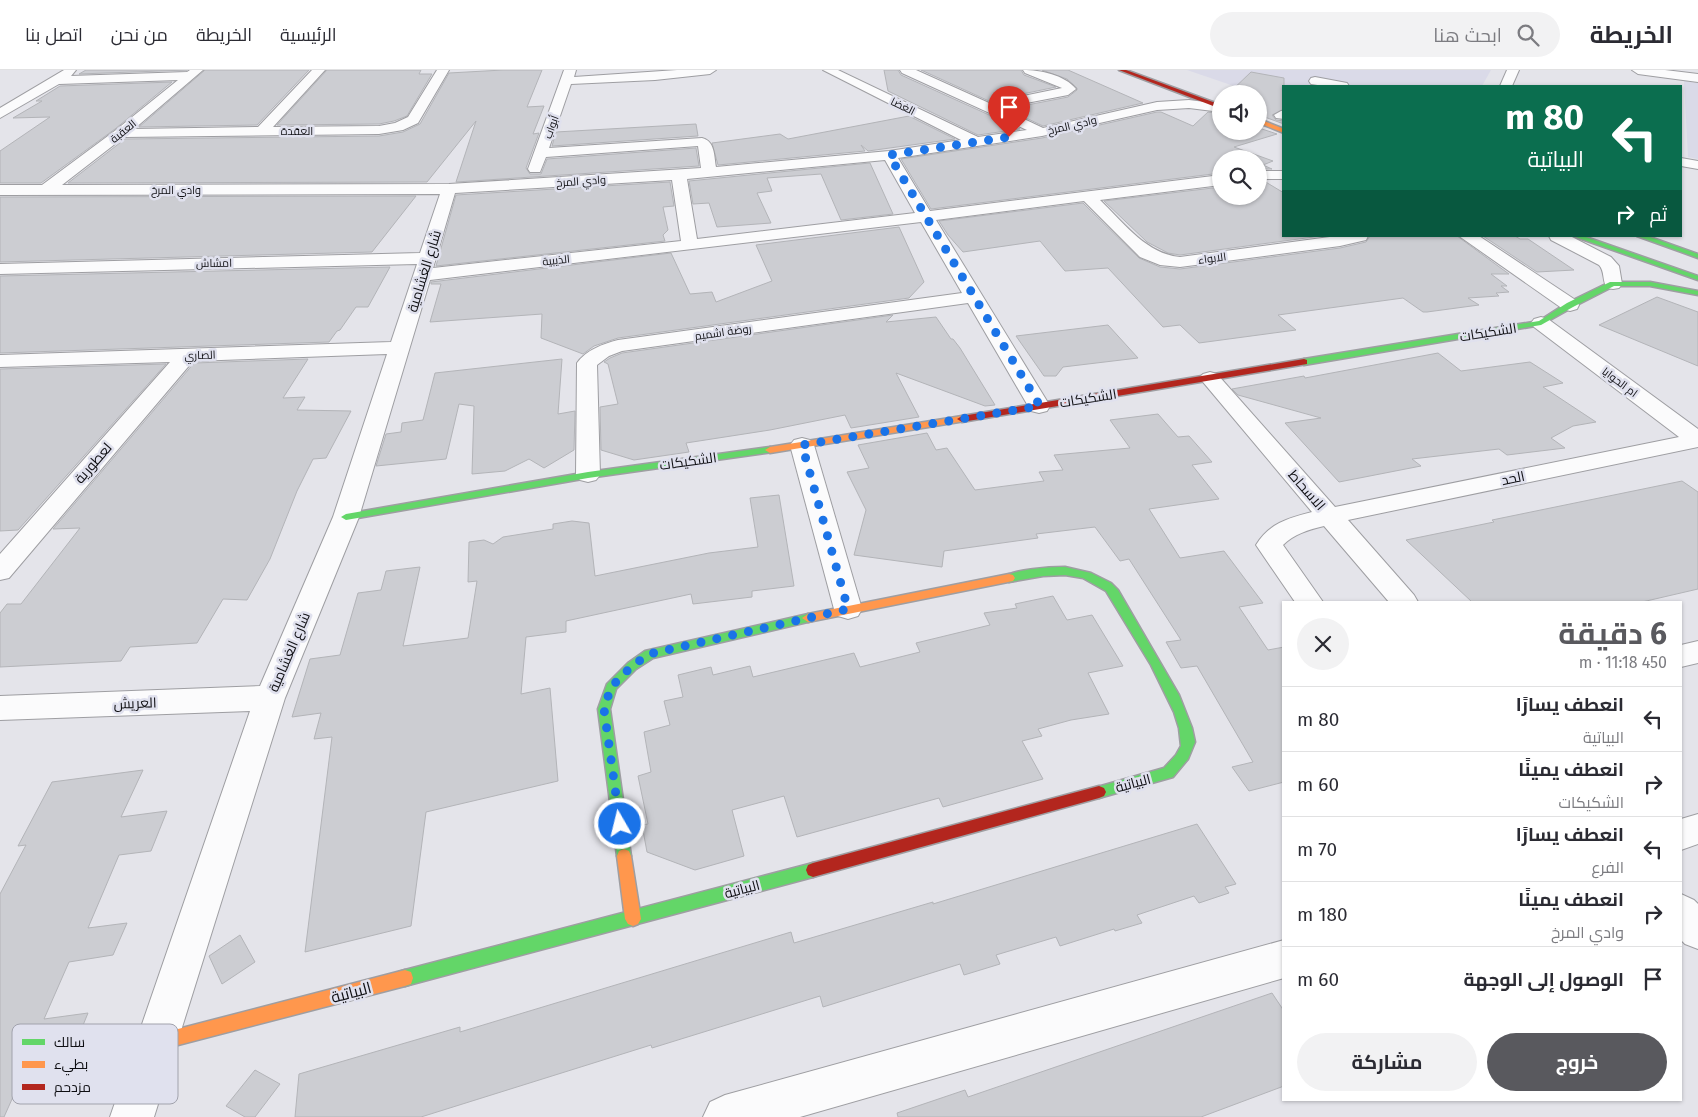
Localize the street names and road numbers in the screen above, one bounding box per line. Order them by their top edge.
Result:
street label: الغضا [888,95,917,118]
street label: أبواب [540,113,562,141]
street label: وادي المرخ [1046,114,1098,139]
street label: العقبة [108,117,139,146]
street label: العقدة [281,125,313,138]
street label: وادي المرخ [556,173,607,192]
street label: وادي المرخ [151,184,201,199]
street label: شارع الغشامية [404,228,445,314]
street label: الابواء [1197,250,1227,267]
street label: الذيبية [542,253,570,268]
street label: امشاش [196,257,232,270]
street label: الشكيكات [1458,320,1518,345]
street label: روضة اشميم [694,322,753,344]
street label: الصاري [184,348,216,365]
street label: ام الحوايا [1599,365,1640,401]
street label: الشكيكات [1058,386,1118,411]
street label: لعطورية [71,440,116,487]
street label: الشكيكات [658,449,718,474]
street label: الاسحاط [1285,467,1329,514]
street label: الحد [1500,468,1526,489]
street label: شارع الغشامية [265,610,314,695]
street label: العريش [113,694,157,713]
street label: البياتية [1114,771,1153,796]
street label: البياتية [723,877,762,902]
street label: البياتية [329,978,373,1007]

